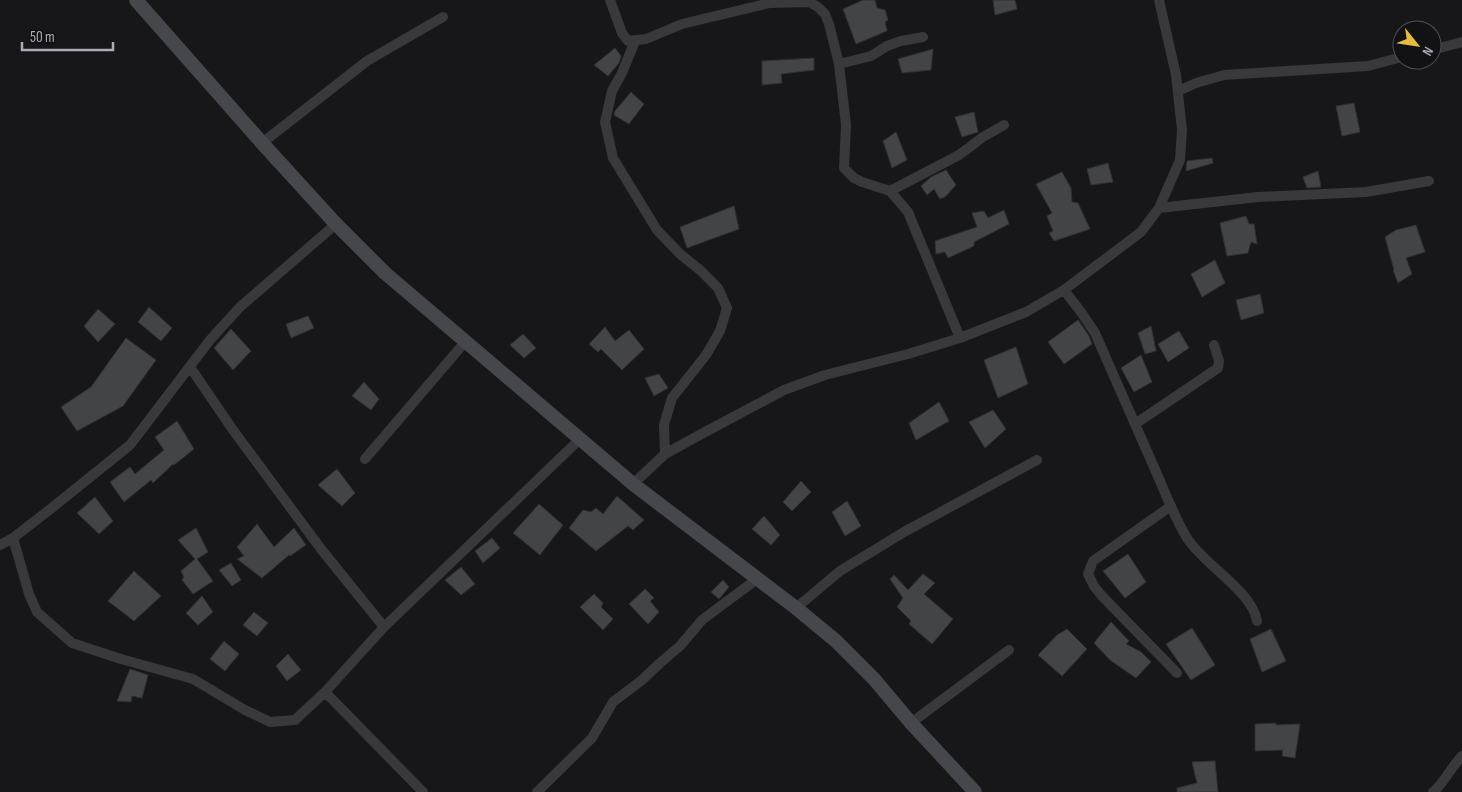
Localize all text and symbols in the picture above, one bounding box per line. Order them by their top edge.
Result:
scale bar [22,20,114,52]
north arrow [1392,20,1442,70]
text: 50 m [30,28,55,47]
text: N [1419,44,1437,59]

